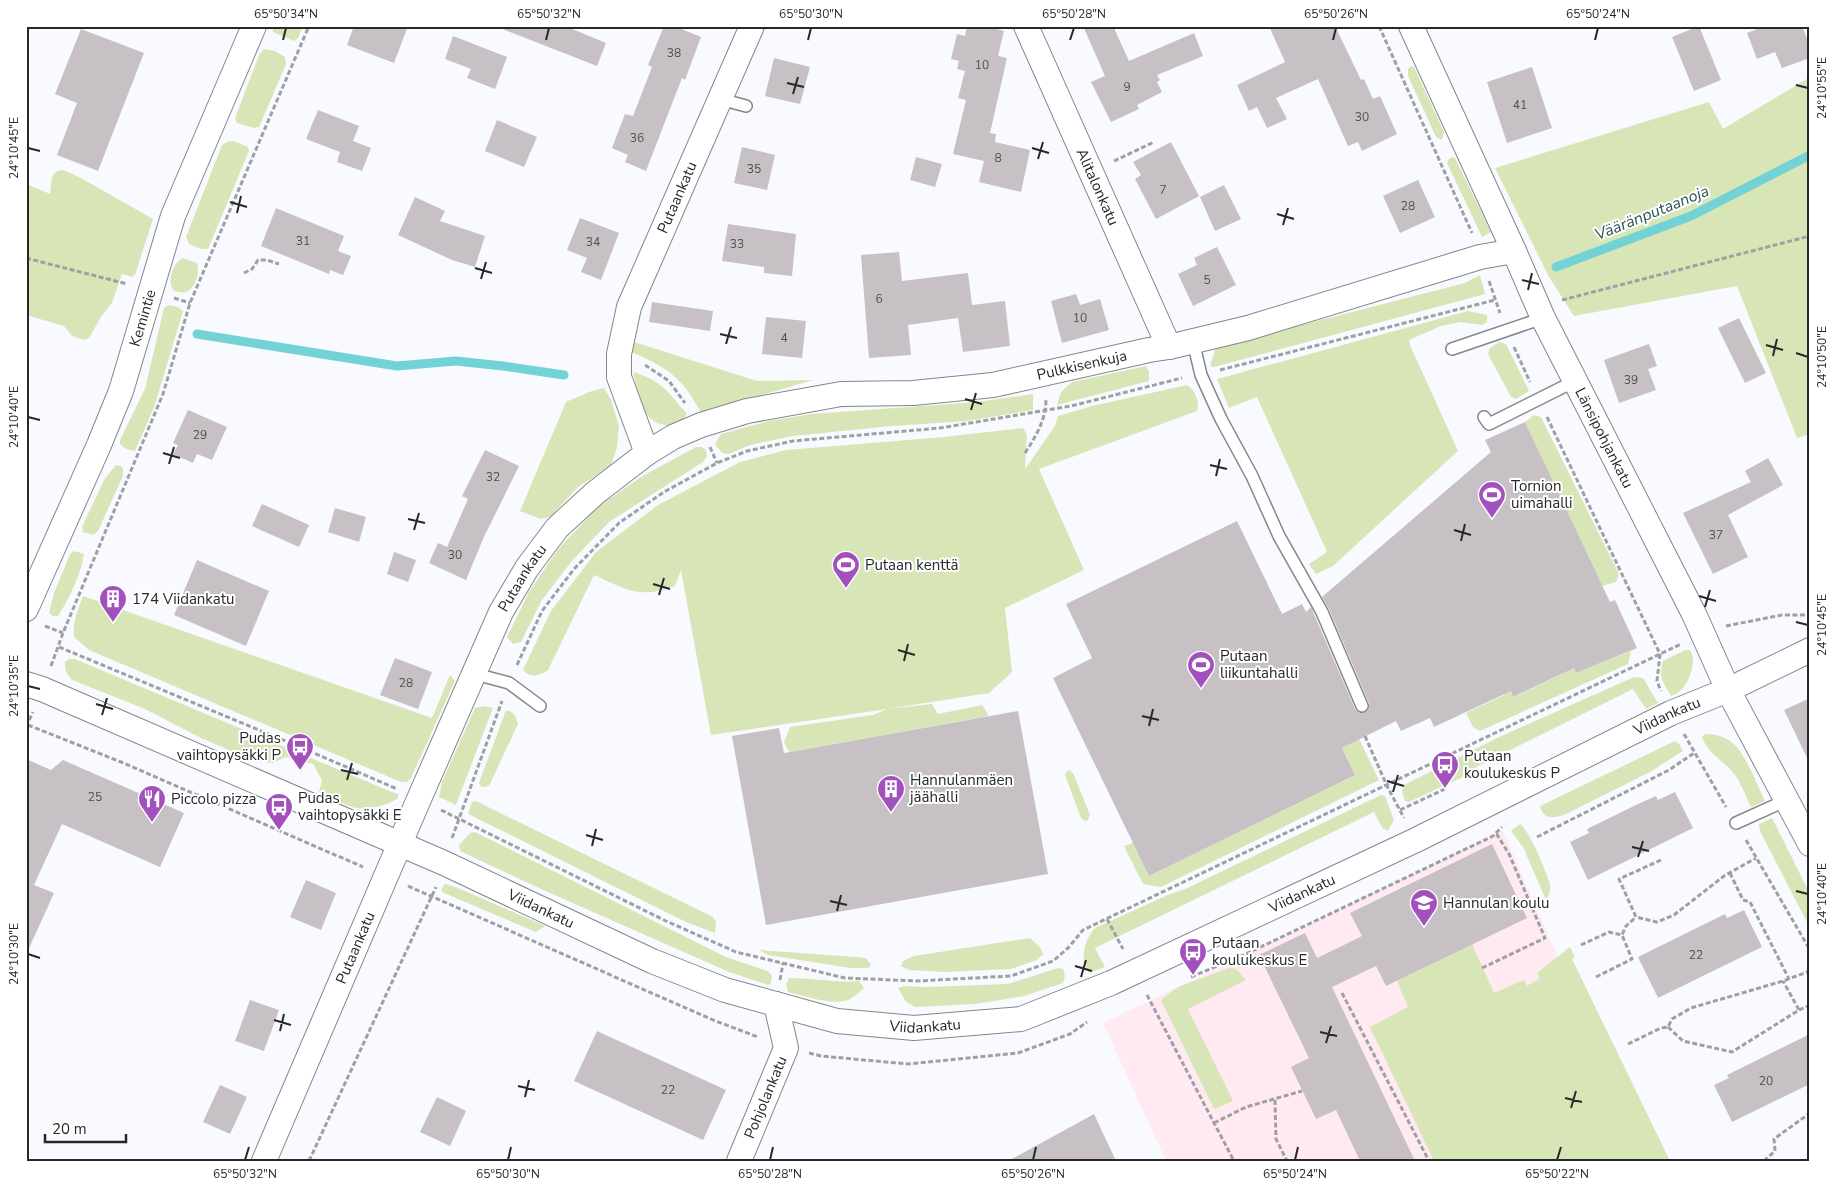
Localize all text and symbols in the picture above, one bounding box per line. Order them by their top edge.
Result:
text: 65°50'34"N [254,6,318,22]
text: 65°50'32"N [517,6,581,22]
text: 65°50'30"N [779,6,843,22]
text: 65°50'28"N [1042,6,1106,22]
text: 65°50'26"N [1304,6,1368,22]
text: 65°50'24"N [1566,6,1630,22]
house number: 38 [667,45,681,61]
house number: 10 [975,57,989,73]
text: 24°10'55"E [1814,57,1830,119]
house number: 9 [1123,79,1131,95]
house number: 41 [1513,97,1527,113]
house number: 30 [1355,109,1369,125]
text: 24°10'45"E [6,117,22,179]
house number: 36 [630,130,644,146]
street label: Alitalonkatu [1072,145,1124,228]
house number: 8 [994,150,1002,166]
street label: Putaankatu [652,158,701,237]
house number: 35 [747,161,761,177]
water label: Vääränputaanoja [1592,180,1712,246]
house number: 7 [1159,182,1167,198]
house number: 28 [1401,198,1415,214]
house number: 31 [296,233,310,249]
house number: 34 [586,234,600,250]
house number: 33 [730,236,744,252]
house number: 5 [1203,272,1211,288]
street label: Kemintie [125,287,161,349]
house number: 6 [875,291,883,307]
house number: 10 [1073,310,1087,326]
text: 24°10'50"E [1814,326,1830,388]
house number: 4 [780,330,788,346]
street label: Pulkkisenkuja [1035,345,1129,385]
house number: 39 [1624,372,1638,388]
street label: Länsipohjankatu [1570,384,1638,491]
text: 24°10'40"E [6,386,22,448]
house number: 29 [193,427,207,443]
house number: 32 [486,469,500,485]
place label: Tornion uimahalli [1511,476,1573,513]
sports icon: Tornion uimahalli [1477,480,1507,519]
house number: 37 [1709,527,1723,543]
street label: Putaankatu [493,540,551,616]
house number: 30 [448,547,462,563]
sports icon: Putaan kenttä [831,550,861,589]
place label: Putaan kenttä [865,555,958,575]
building icon: 174 Viidankatu [98,584,128,623]
place label: 174 Viidankatu [132,589,234,609]
text: 24°10'45"E [1814,594,1830,656]
place label: Putaan liikuntahalli [1220,646,1298,683]
sports icon: Putaan liikuntahalli [1186,650,1216,689]
text: 24°10'35"E [6,655,22,717]
house number: 28 [399,675,413,691]
street label: Viidankatu [1629,692,1703,741]
place label: Pudas vaihtopysäkki P [177,728,282,765]
bus stop icon: Pudas vaihtopysäkki P [285,732,315,771]
place label: Putaan koulukeskus P [1464,746,1560,783]
bus stop icon: Putaan koulukeskus P [1430,750,1460,789]
place label: Hannulanmäen jäähalli [909,770,1013,807]
building icon: Hannulanmäen jäähalli [876,774,906,813]
restaurant icon: Piccolo pizza [137,784,167,823]
place label: Pudas vaihtopysäkki E [298,788,401,825]
house number: 25 [88,789,102,805]
place label: Piccolo pizza [171,789,256,809]
bus stop icon: Pudas vaihtopysäkki E [264,792,294,831]
text: 24°10'40"E [1814,863,1830,925]
street label: Viidankatu [1264,869,1339,918]
street label: Viidankatu [503,884,578,933]
school or university icon: Hannulan koulu [1409,888,1439,927]
place label: Hannulan koulu [1443,893,1550,913]
street label: Putaankatu [331,909,380,987]
text: 24°10'30"E [6,923,22,985]
place label: Putaan koulukeskus E [1212,933,1307,970]
bus stop icon: Putaan koulukeskus E [1178,937,1208,976]
house number: 22 [1689,947,1703,963]
street label: Viidankatu [888,1014,962,1038]
street label: Pohjolankatu [739,1053,792,1142]
house number: 20 [1759,1073,1773,1089]
house number: 22 [661,1082,675,1098]
scale bar [45,1112,126,1144]
text: 20 m [52,1119,87,1139]
text: 65°50'32"N [213,1166,277,1182]
text: 65°50'30"N [476,1166,540,1182]
text: 65°50'28"N [738,1166,802,1182]
text: 65°50'26"N [1001,1166,1065,1182]
text: 65°50'24"N [1263,1166,1327,1182]
text: 65°50'22"N [1525,1166,1589,1182]

